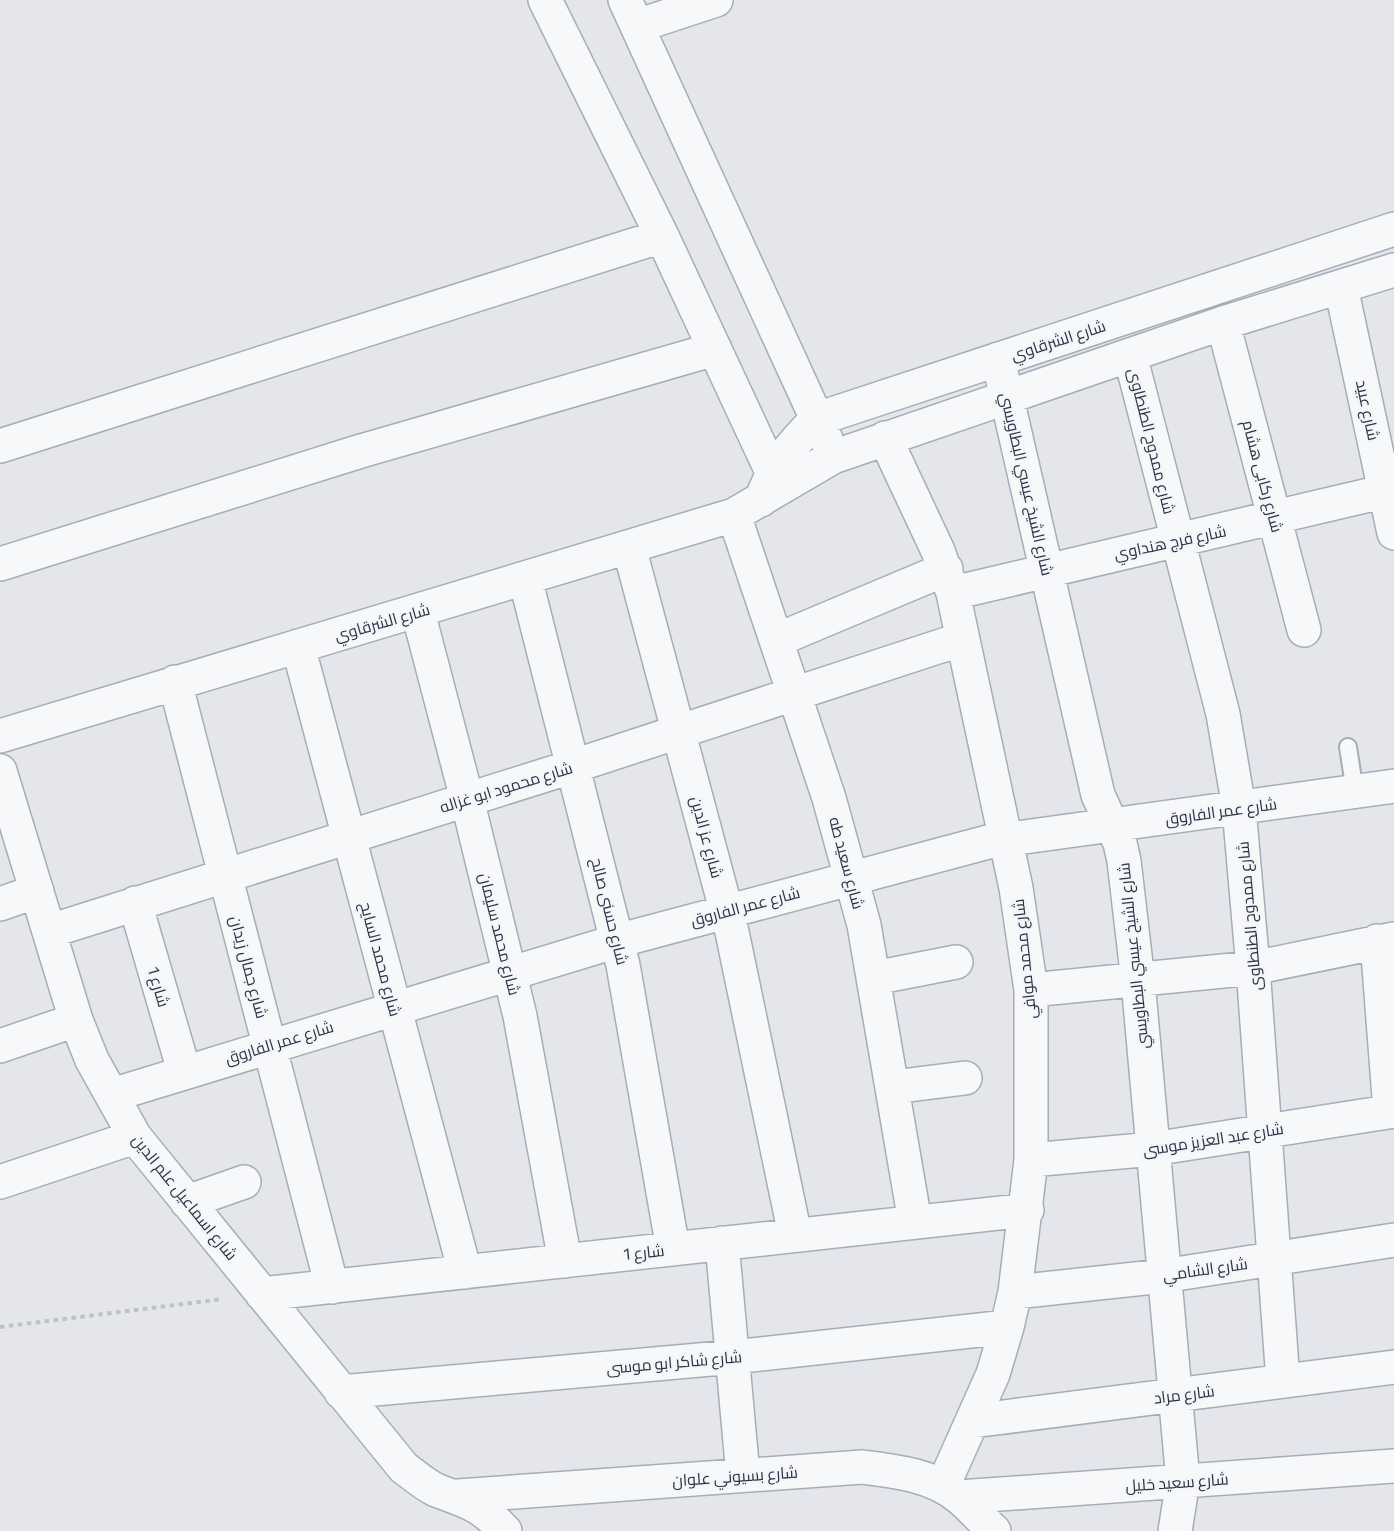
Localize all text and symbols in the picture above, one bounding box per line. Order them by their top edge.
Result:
street label: شارع الشرقاوي [1008,315,1109,369]
street label: شارع ممدوح الطنطاوى [1122,366,1180,517]
street label: شارع عبيد [1350,378,1384,443]
street label: شارع الشيخ عيسي البطاويسي [993,390,1058,578]
street label: شارع ركابى هشام [1236,418,1288,535]
street label: شارع فرج هنداوي [1112,520,1229,568]
street label: شارع الشرقاوي [332,599,433,649]
street label: شارع محمود ابو غزاله [437,757,575,819]
street label: شارع عمر الفاروق [1164,793,1278,831]
street label: شارع عز الدين [685,794,728,881]
street label: شارع سعيد طه [823,815,869,912]
street label: شارع ممدوح الطنطاوى [1233,840,1267,992]
street label: شارع حسنى صالح [585,855,633,967]
street label: شارع الشيخ عيسي البطاويسي [1113,861,1156,1050]
street label: شارع محمد سليمان [473,871,525,998]
street label: شارع عمر الفاروق [688,882,802,932]
street label: شارع محمد موافي [1008,897,1044,1020]
street label: شارع محمد السايح [354,899,406,1019]
street label: شارع جمال زيدان [224,913,272,1021]
street label: شارع 1 [142,965,174,1010]
street label: شارع عمر الفاروق [222,1016,336,1070]
street label: شارع عبد العزيز موسى [1141,1118,1285,1162]
street label: شارع اسماعيل علم الدين [127,1130,242,1265]
street label: شارع 1 [623,1240,666,1266]
street label: شارع الشامي [1161,1253,1249,1289]
street label: شارع شاكر ابو موسى [605,1346,743,1380]
street label: شارع مراد [1152,1380,1216,1410]
street label: شارع بسيوني علوان [671,1462,799,1494]
street label: شارع سعيد خليل [1125,1468,1229,1498]

